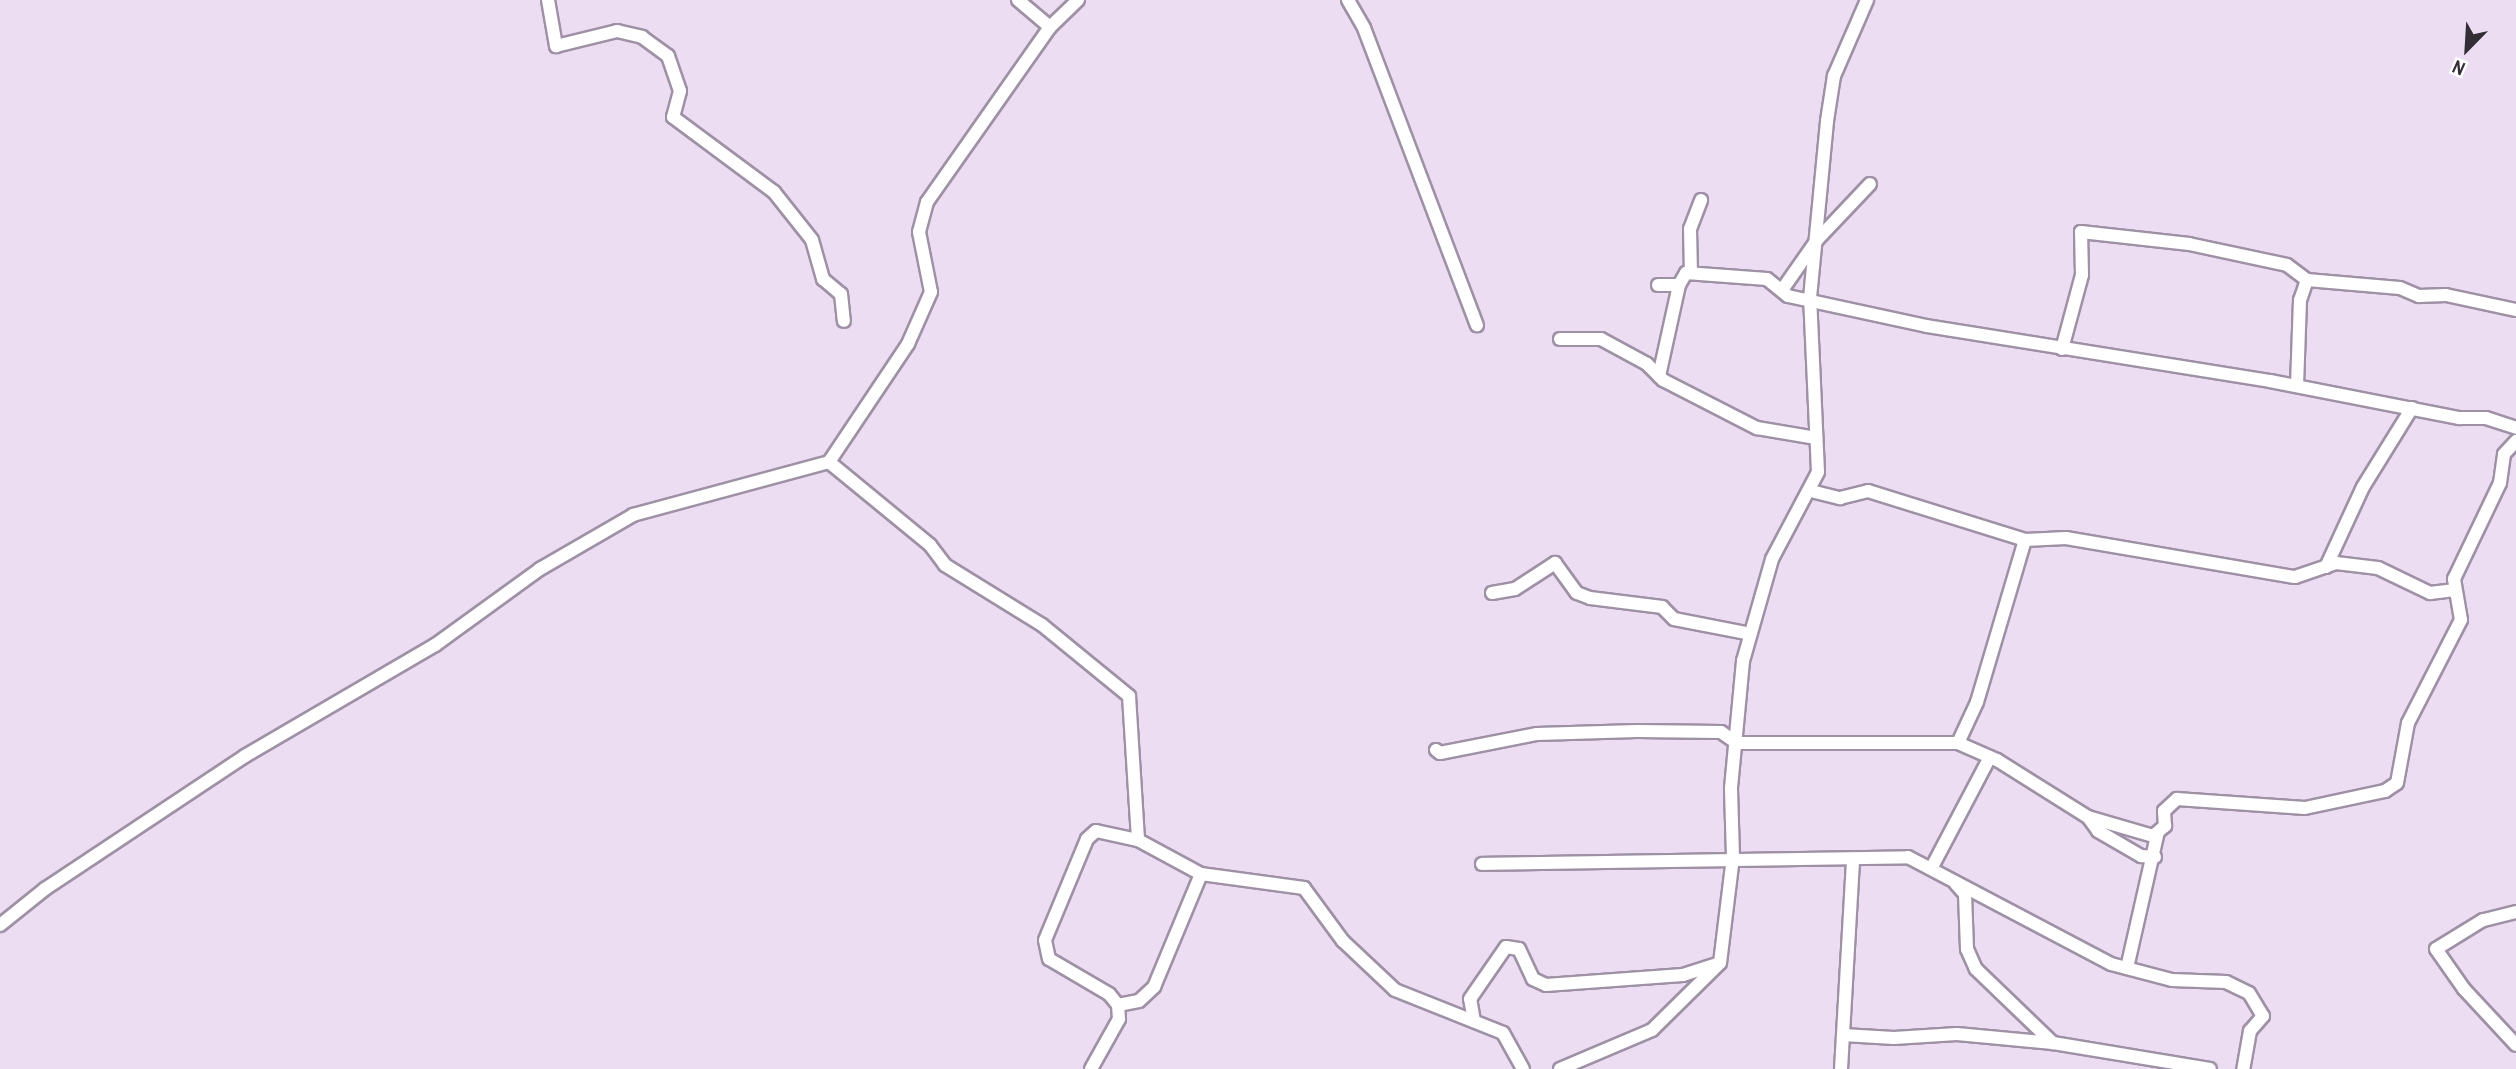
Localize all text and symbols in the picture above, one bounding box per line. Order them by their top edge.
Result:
north arrow [2432,14,2502,84]
text: N [2448,54,2469,82]

